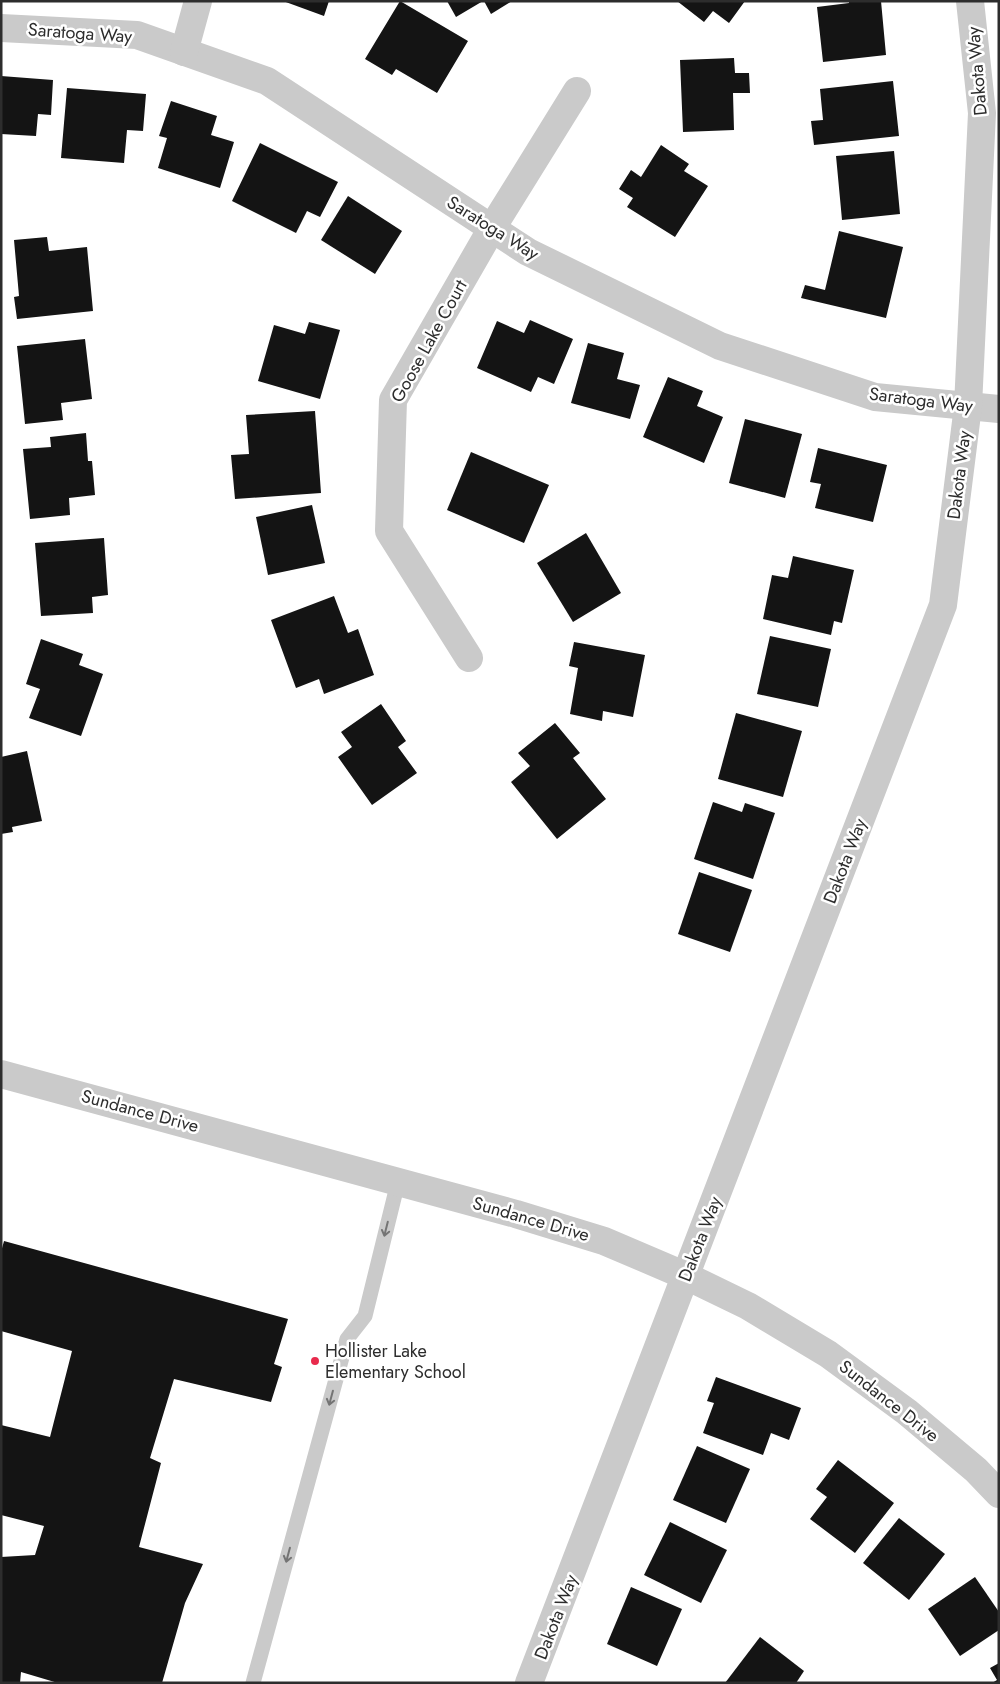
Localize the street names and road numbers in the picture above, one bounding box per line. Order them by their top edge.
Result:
street label: Saratoga Way [27,16,133,50]
street label: Dakota Way [960,25,994,117]
street label: Saratoga Way [442,189,544,267]
street label: Goose Lake Court [384,274,474,407]
street label: Saratoga Way [868,381,974,419]
street label: Dakota Way [941,429,977,521]
street label: Dakota Way [817,815,873,907]
street label: Sundance Drive [78,1083,202,1139]
street label: Sundance Drive [470,1190,592,1248]
street label: Dakota Way [672,1193,728,1285]
street label: Sundance Drive [834,1354,944,1448]
street label: Dakota Way [528,1571,584,1663]

